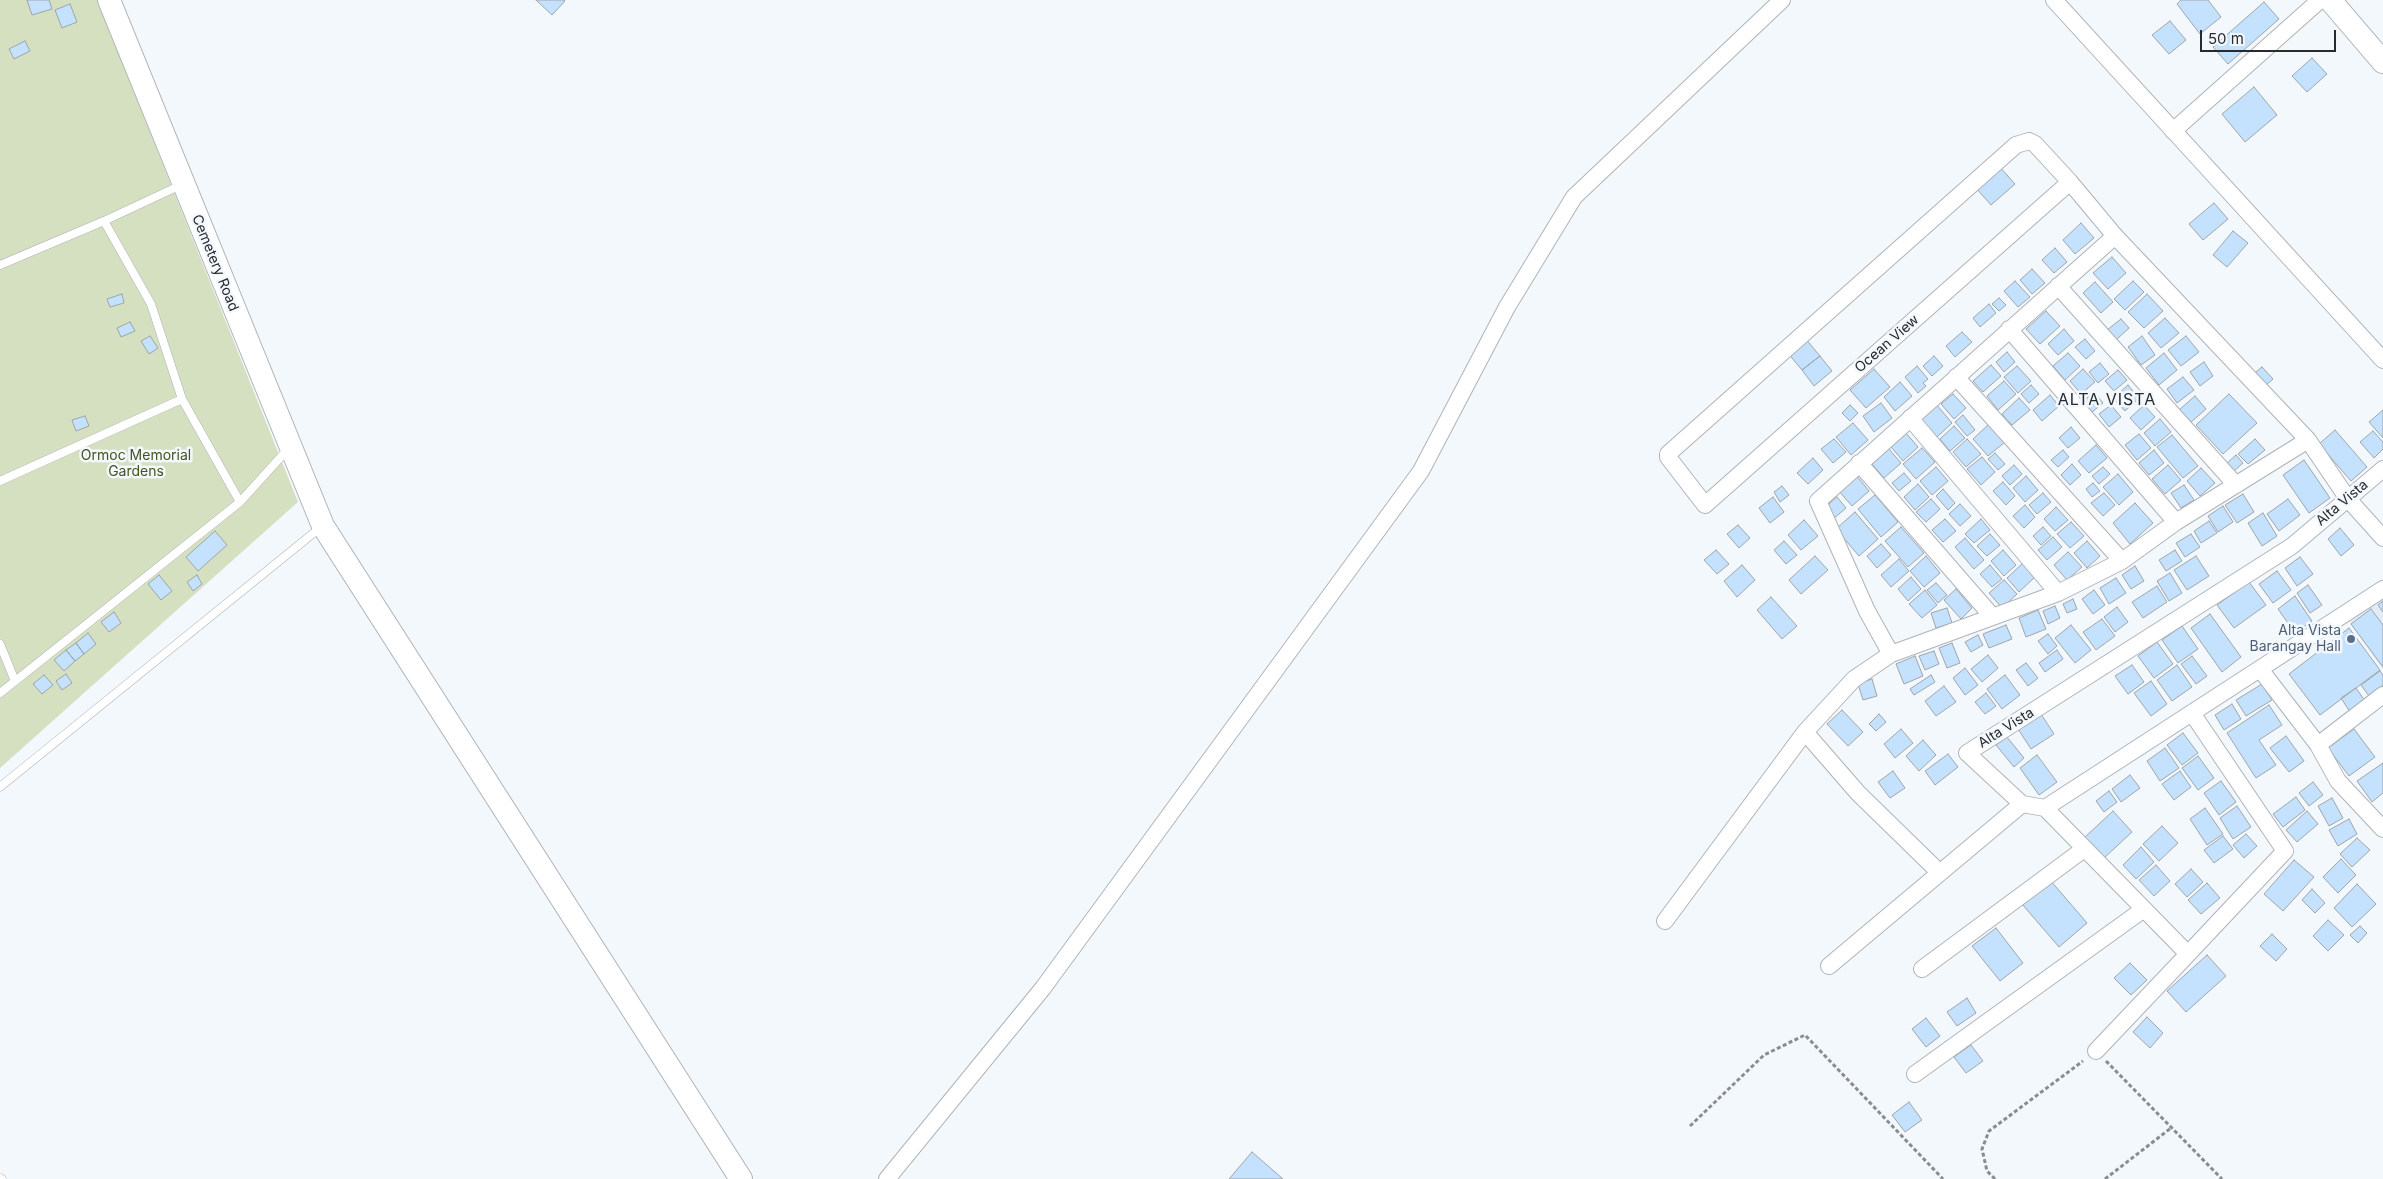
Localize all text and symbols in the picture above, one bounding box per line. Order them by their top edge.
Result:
scale bar [2203,20,2339,52]
text: 50 m [2208,29,2244,48]
street label: Cemetery Road [188,212,242,314]
street label: Ocean View [1851,312,1923,376]
district label: ALTA VISTA [2056,390,2158,410]
park label: Ormoc Memorial Gardens [81,448,191,481]
street label: Alta Vista [2313,476,2371,530]
place label: Alta Vista Barangay Hall [2249,623,2341,656]
marker: Alta Vista Barangay Hall [2345,633,2357,645]
street label: Alta Vista [1975,704,2037,752]

